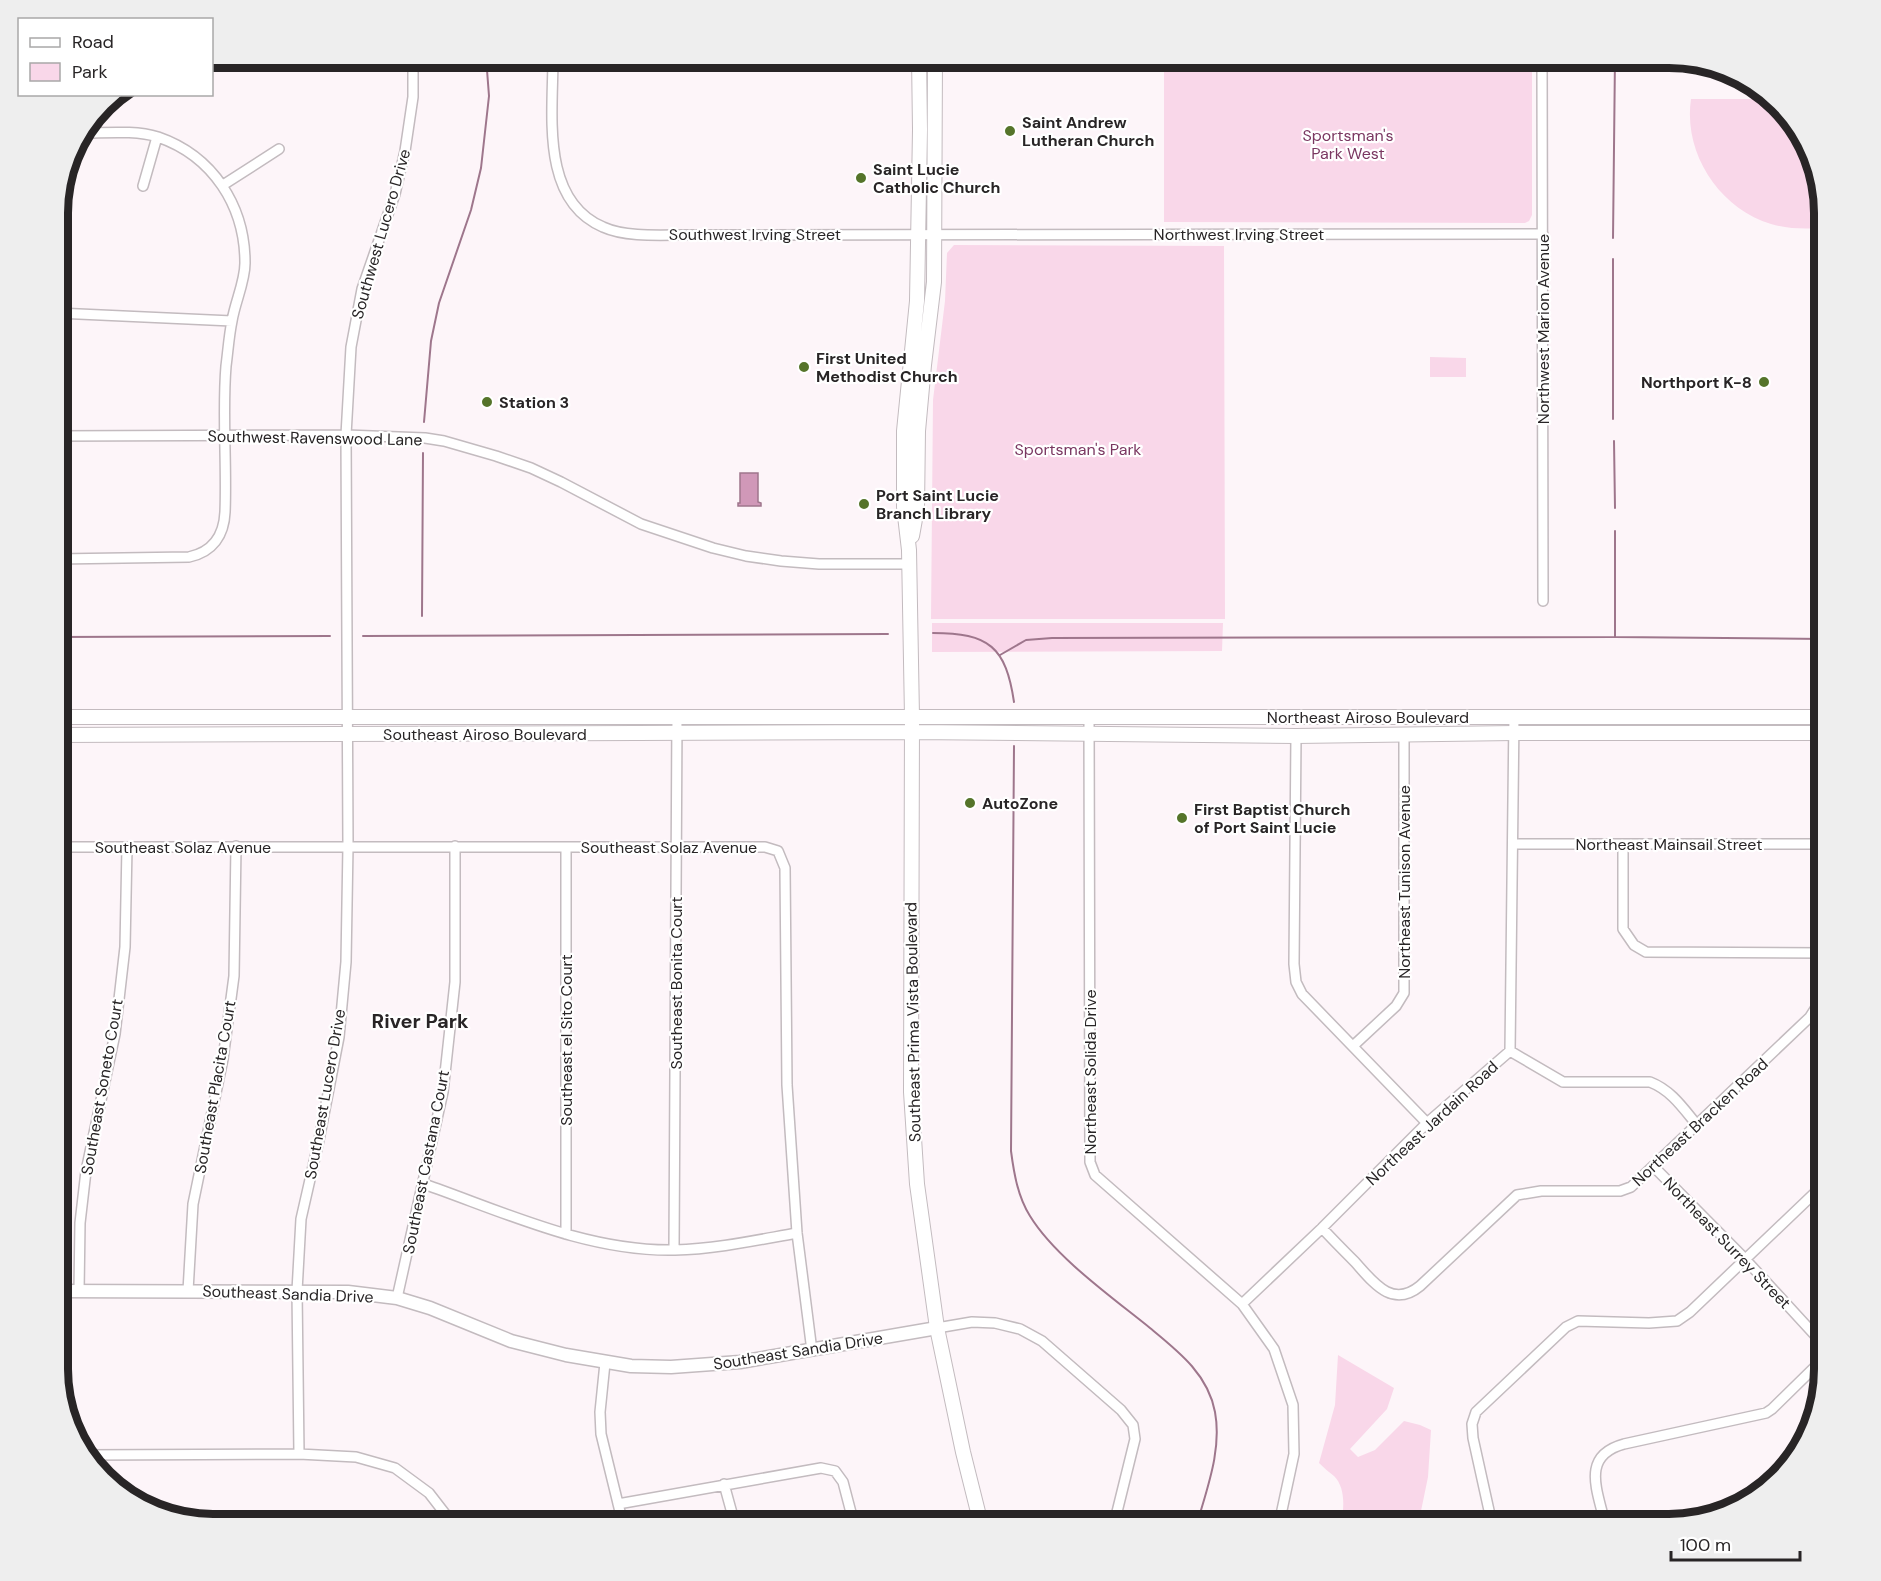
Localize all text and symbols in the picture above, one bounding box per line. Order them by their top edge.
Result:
legend [18,18,213,96]
text: Road [72,30,114,54]
text: Park [72,60,108,84]
place label: Saint Andrew Lutheran Church [1022,112,1154,151]
marker: Saint Andrew Lutheran Church [1003,124,1017,138]
park label: Sportsman's Park West [1303,125,1393,164]
street label: Southwest Lucero Drive [347,147,415,321]
place label: Saint Lucie Catholic Church [873,159,1000,198]
marker: Saint Lucie Catholic Church [854,171,868,185]
street label: Southwest Irving Street [669,224,841,245]
street label: Northwest Irving Street [1154,224,1324,245]
street label: Northwest Marion Avenue [1533,234,1554,424]
place label: First United Methodist Church [816,348,958,387]
marker: First United Methodist Church [797,360,811,374]
place label: Northport K-8 [1641,372,1752,393]
marker: Northport K-8 [1757,375,1771,389]
place label: Station 3 [499,392,569,413]
marker: Station 3 [480,395,494,409]
street label: Southwest Ravenswood Lane [207,426,423,450]
park label: Sportsman's Park [1015,439,1141,460]
place label: Port Saint Lucie Branch Library [876,485,999,524]
marker: Port Saint Lucie Branch Library [857,497,871,511]
street label: Northeast Airoso Boulevard [1267,707,1469,728]
street label: Southeast Airoso Boulevard [383,724,587,745]
street label: Northeast Tunison Avenue [1394,785,1415,979]
place label: AutoZone [982,793,1058,814]
marker: AutoZone [963,796,977,810]
place label: First Baptist Church of Port Saint Lucie [1194,799,1350,838]
marker: First Baptist Church of Port Saint Lucie [1175,811,1189,825]
street label: Northeast Mainsail Street [1576,834,1762,855]
street label: Southeast Solaz Avenue [95,837,271,858]
street label: Southeast Solaz Avenue [581,837,757,858]
street label: Southeast Bonita Court [666,896,687,1070]
street label: Southeast Prima Vista Boulevard [900,902,926,1142]
street label: Southeast el Sito Court [556,954,577,1126]
street label: Northeast Solida Drive [1080,990,1101,1155]
street label: Southeast Soneto Court [76,997,128,1177]
street label: Southeast Placita Court [189,999,241,1175]
street label: Southeast Lucero Drive [300,1007,350,1181]
district label: River Park [372,1008,469,1034]
street label: Northeast Bracken Road [1628,1053,1772,1191]
street label: Northeast Jardain Road [1361,1056,1503,1190]
street label: Southeast Castana Court [398,1068,454,1256]
street label: Northeast Surrey Street [1659,1173,1795,1313]
street label: Southeast Sandia Drive [202,1281,374,1307]
street label: Southeast Sandia Drive [712,1327,884,1375]
scale bar [1671,1524,1800,1562]
text: 100 m [1680,1533,1731,1557]

